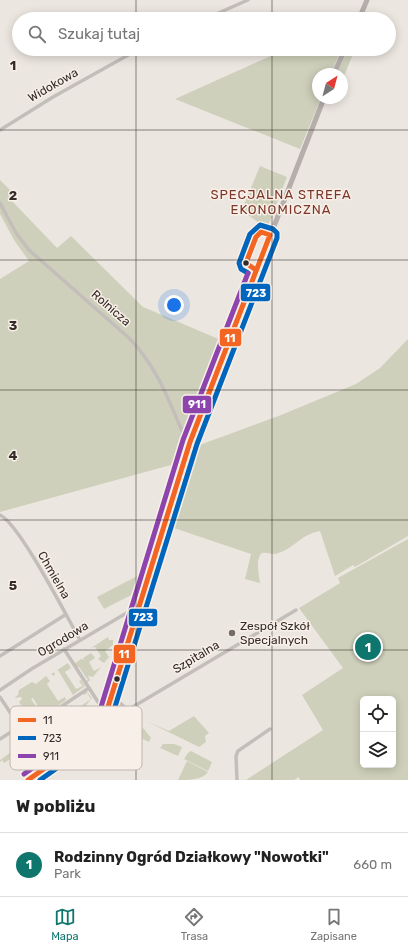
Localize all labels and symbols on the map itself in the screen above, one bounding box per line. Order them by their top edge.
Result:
text: 1 [10,58,16,73]
street label: Widokowa [26,65,80,105]
north arrow [312,68,348,104]
district label: SPECJALNA STREFA EKONOMICZNA [210,187,352,217]
text: 2 [9,188,17,203]
unlabelled marker [241,258,251,268]
line badge: 723 [240,283,271,302]
street label: Rolnicza [89,287,133,329]
text: 723 [246,287,266,300]
your location [164,295,184,315]
text: 3 [9,318,18,333]
line badge: 11 [219,328,242,347]
text: 11 [225,332,235,345]
line badge: 911 [182,395,212,414]
text: 911 [188,398,206,411]
text: 4 [9,448,18,463]
street label: Chmielna [35,549,73,601]
text: 5 [9,578,17,593]
line badge: 723 [128,608,158,627]
text: 723 [133,611,153,624]
street label: Ogrodowa [35,618,91,660]
place label: Zespół Szkół Specjalnych [240,619,311,647]
marker: Zespół Szkół Specjalnych [227,628,237,638]
pin: 1 [355,632,381,662]
street label: Szpitalna [170,638,222,676]
line badge: 11 [113,644,136,664]
text: 11 [119,648,129,661]
unlabelled marker [112,674,122,684]
legend [10,706,142,770]
text: 11 [43,714,52,727]
text: 723 [43,732,62,745]
text: 911 [43,750,59,763]

